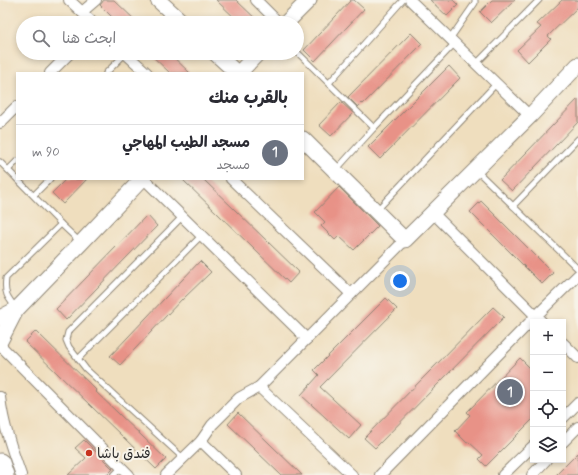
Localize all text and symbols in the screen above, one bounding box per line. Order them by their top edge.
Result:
search box [16,16,304,60]
icon: search [30,27,52,49]
text: ابحث هنا [62,29,116,49]
text: بالقرب منك [209,87,288,109]
text: مسجد الطيب المهاجي [122,133,250,153]
text: 90 m [32,144,60,161]
text: 1 [272,144,278,161]
text: مسجد [217,157,250,174]
your location [390,271,410,291]
map controls [530,319,566,463]
button: + [530,319,566,355]
button: − [530,355,566,391]
pin: 1 [497,377,523,407]
button: locate [530,391,566,427]
button: layers [530,427,566,463]
place label: فندق باشا [97,445,151,463]
marker: فندق باشا [84,448,94,458]

